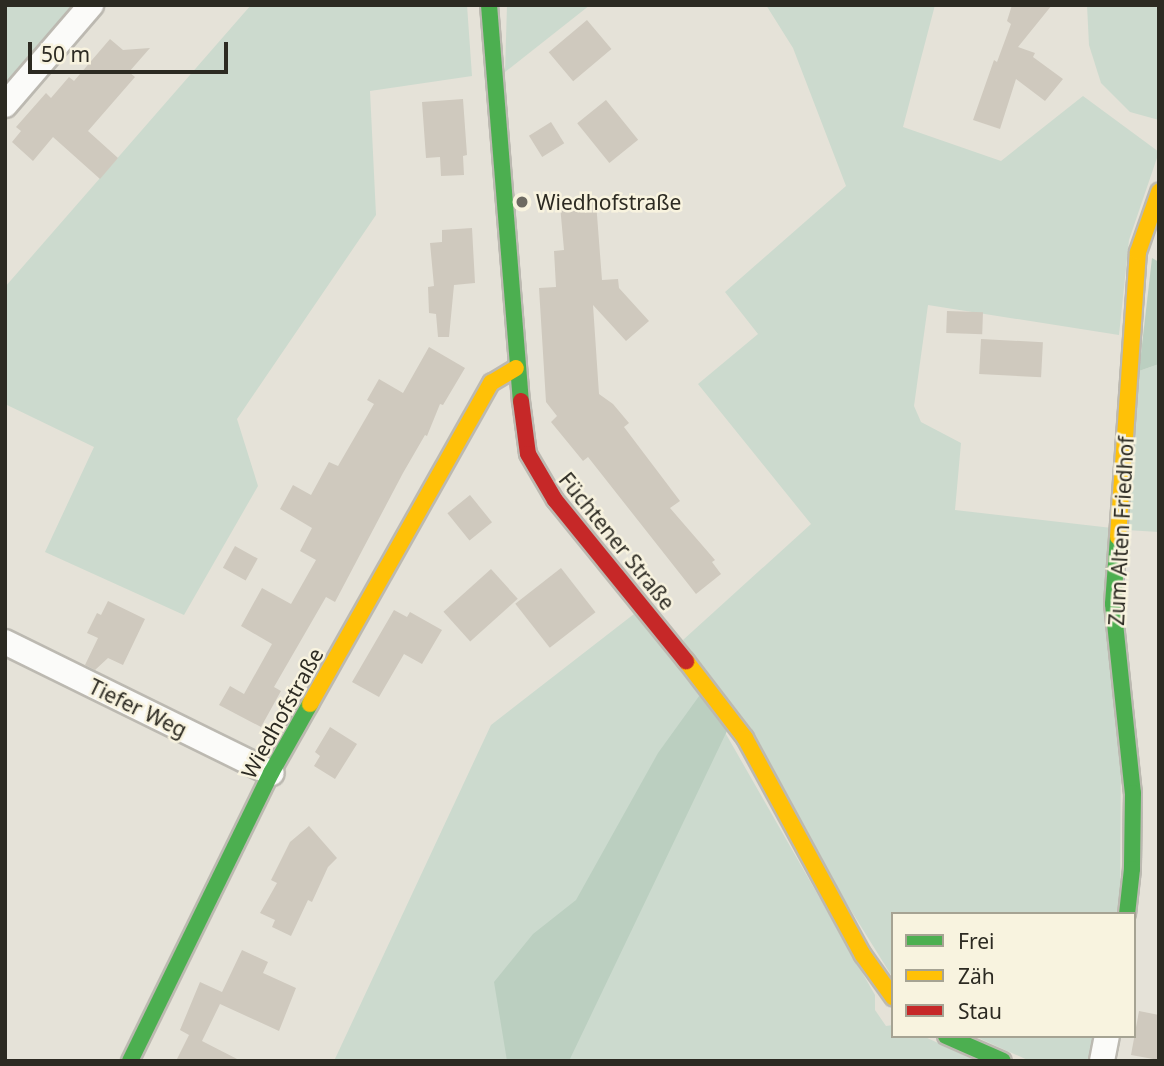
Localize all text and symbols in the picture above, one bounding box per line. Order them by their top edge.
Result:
scale bar [32,28,231,72]
text: 50 m [41,40,90,68]
place label: Wiedhofstraße [536,189,681,215]
marker: Wiedhofstraße [514,194,530,210]
street label: Zum Alten Friedhof [1103,436,1139,626]
street label: Füchtener Straße [554,467,680,615]
street label: Wiedhofstraße [236,643,328,783]
street label: Tiefer Weg [85,673,191,743]
legend [891,912,1136,1038]
text: Frei [958,927,994,955]
text: Zäh [958,962,995,990]
text: Stau [958,997,1002,1025]

